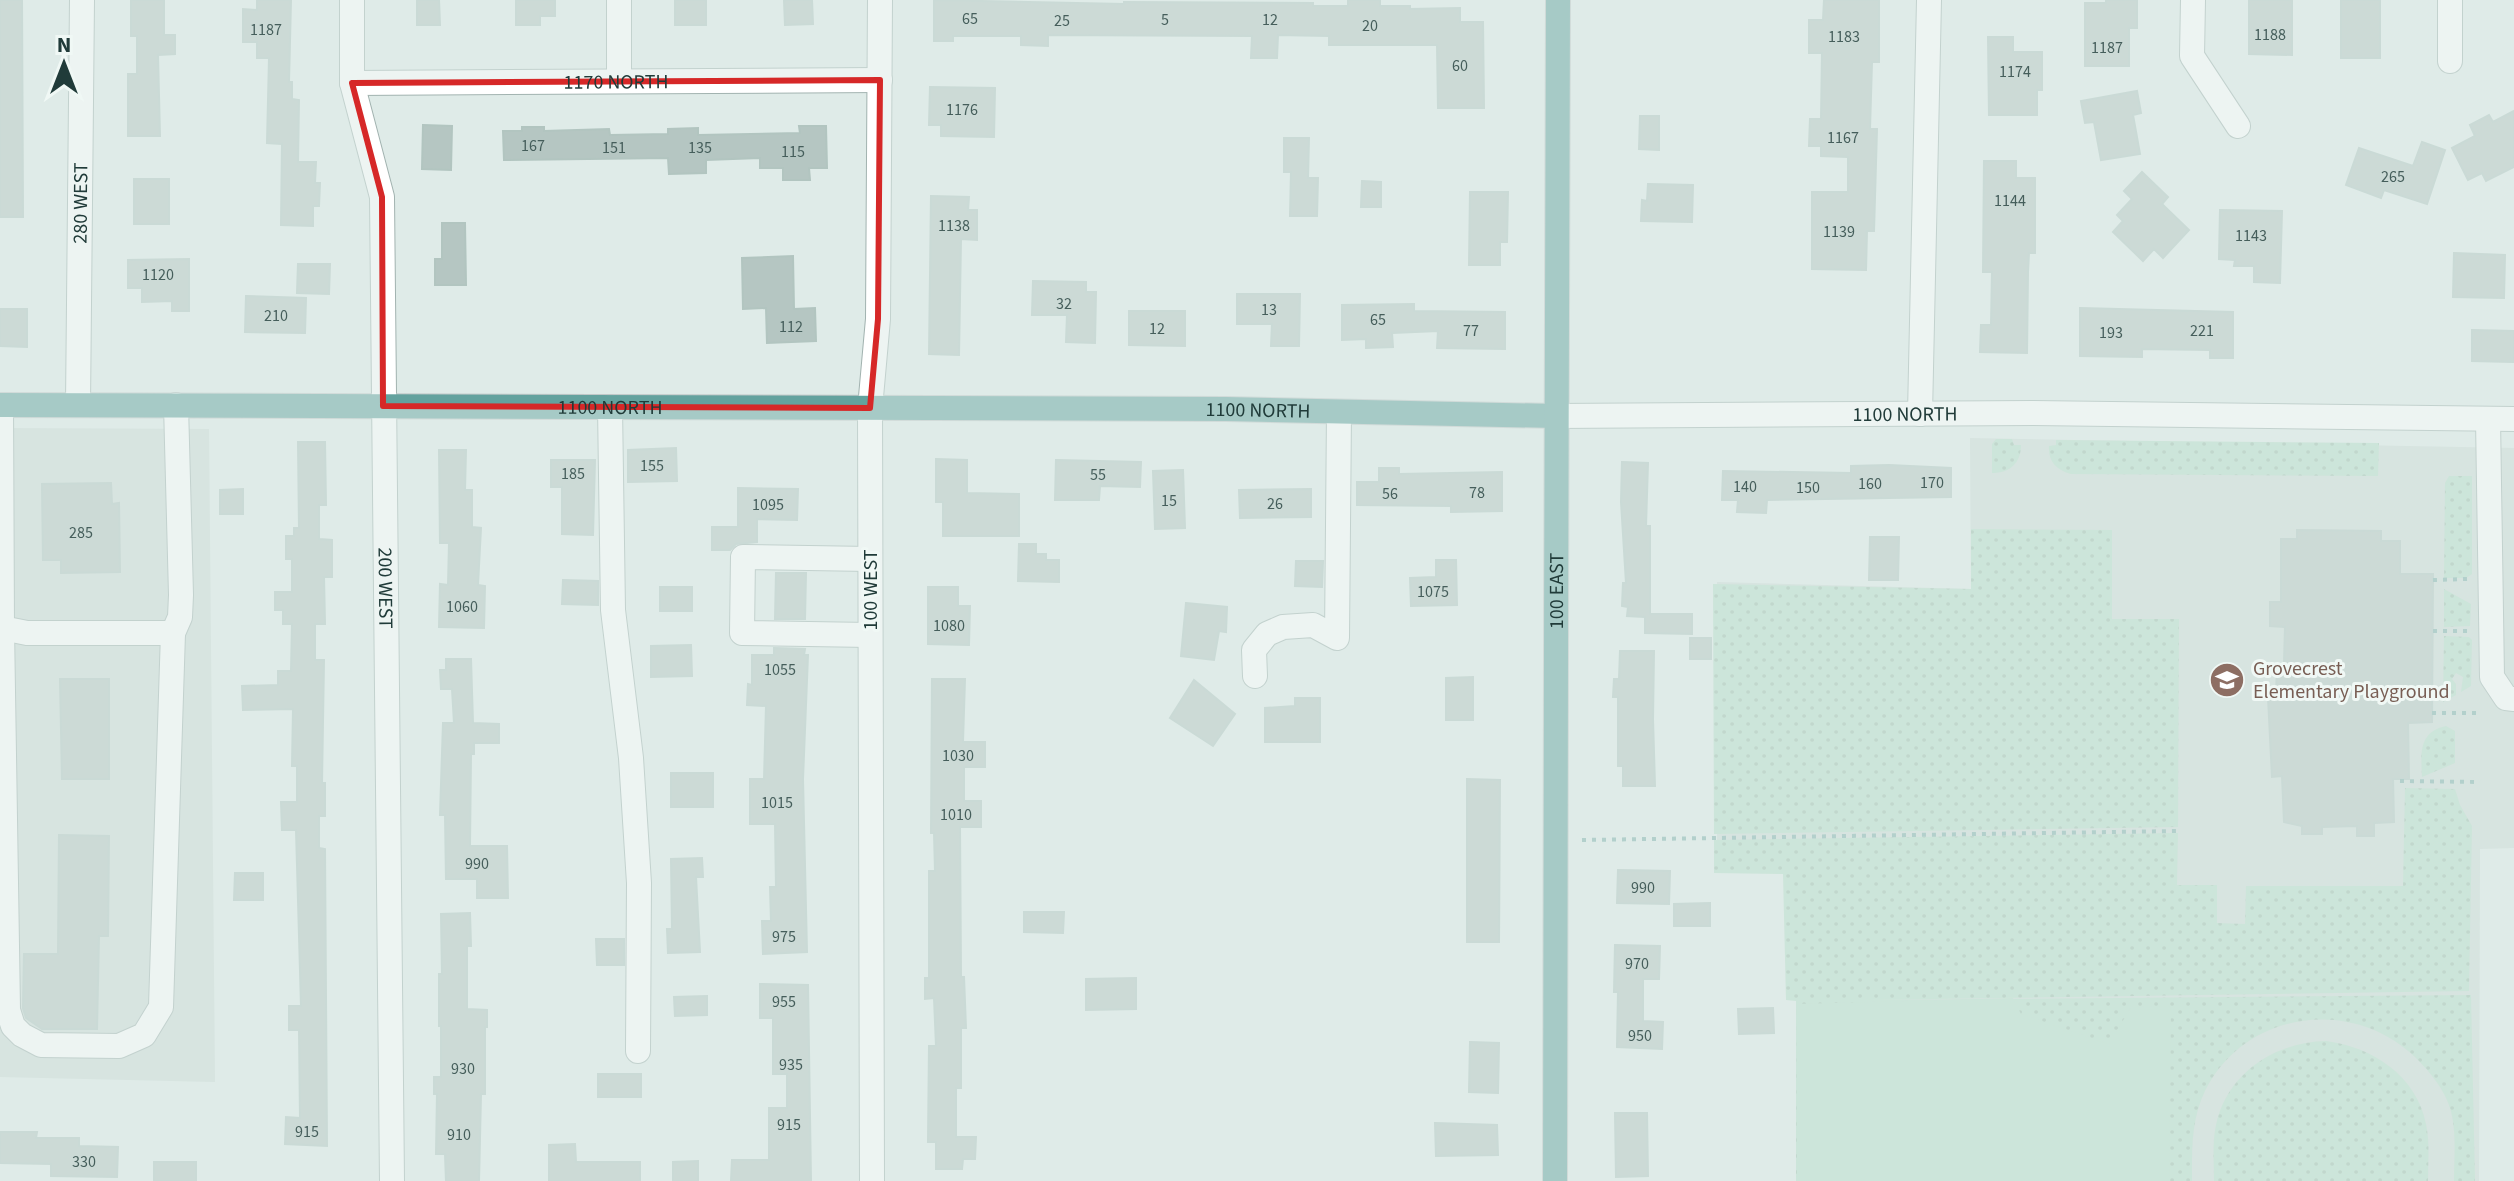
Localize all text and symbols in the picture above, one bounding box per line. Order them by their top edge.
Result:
house number: 65 [962,8,978,30]
house number: 5 [1161,9,1169,31]
house number: 12 [1262,9,1278,31]
house number: 25 [1054,10,1070,32]
house number: 20 [1362,15,1378,37]
house number: 1187 [250,19,282,41]
north arrow [24,24,104,104]
house number: 1188 [2254,24,2286,46]
house number: 1183 [1828,26,1860,48]
text: N [57,29,71,61]
house number: 1187 [2091,37,2123,59]
house number: 60 [1452,55,1468,77]
house number: 1174 [1999,61,2031,83]
street label: 1170 NORTH [563,68,669,97]
house number: 1176 [946,99,978,121]
house number: 1167 [1827,127,1859,149]
house number: 167 [521,135,545,157]
house number: 151 [602,137,626,159]
house number: 135 [688,137,712,159]
house number: 115 [781,141,805,163]
street label: 280 WEST [67,162,95,244]
house number: 265 [2381,166,2405,188]
house number: 1144 [1994,190,2026,212]
house number: 1138 [938,215,970,237]
house number: 1139 [1823,221,1855,243]
house number: 1143 [2235,225,2267,247]
house number: 1120 [142,264,174,286]
house number: 32 [1056,293,1072,315]
house number: 13 [1261,299,1277,321]
house number: 210 [264,305,288,327]
house number: 65 [1370,309,1386,331]
house number: 112 [779,316,803,338]
house number: 12 [1149,318,1165,340]
house number: 77 [1463,320,1479,342]
house number: 221 [2190,320,2214,342]
house number: 193 [2099,322,2123,344]
street label: 1100 NORTH [557,394,663,422]
street label: 1100 NORTH [1205,396,1311,426]
street label: 1100 NORTH [1852,400,1958,429]
house number: 155 [640,455,664,477]
house number: 185 [561,463,585,485]
house number: 55 [1090,464,1106,486]
house number: 170 [1920,472,1944,494]
house number: 160 [1858,473,1882,495]
house number: 140 [1733,476,1757,498]
house number: 150 [1796,477,1820,499]
house number: 78 [1469,482,1485,504]
house number: 56 [1382,483,1398,505]
house number: 15 [1161,490,1177,512]
house number: 26 [1267,493,1283,515]
house number: 1095 [752,494,784,516]
house number: 285 [69,522,93,544]
street label: 200 WEST [371,547,399,629]
street label: 100 WEST [857,549,885,631]
street label: 100 EAST [1543,553,1571,629]
house number: 1075 [1417,581,1449,603]
house number: 1060 [446,596,478,618]
house number: 1080 [933,615,965,637]
place label: Grovecrest Elementary Playground [2253,655,2450,706]
house number: 1055 [764,659,796,681]
school or university icon: Grovecrest Elementary Playground [2208,661,2246,699]
house number: 1030 [942,745,974,767]
house number: 1015 [761,792,793,814]
house number: 1010 [940,804,972,826]
house number: 990 [465,853,489,875]
house number: 990 [1631,877,1655,899]
house number: 975 [772,926,796,948]
house number: 970 [1625,953,1649,975]
house number: 955 [772,991,796,1013]
house number: 950 [1628,1025,1652,1047]
house number: 935 [779,1054,803,1076]
house number: 930 [451,1058,475,1080]
house number: 915 [777,1114,801,1136]
house number: 915 [295,1121,319,1143]
house number: 910 [447,1124,471,1146]
house number: 330 [72,1151,96,1173]

